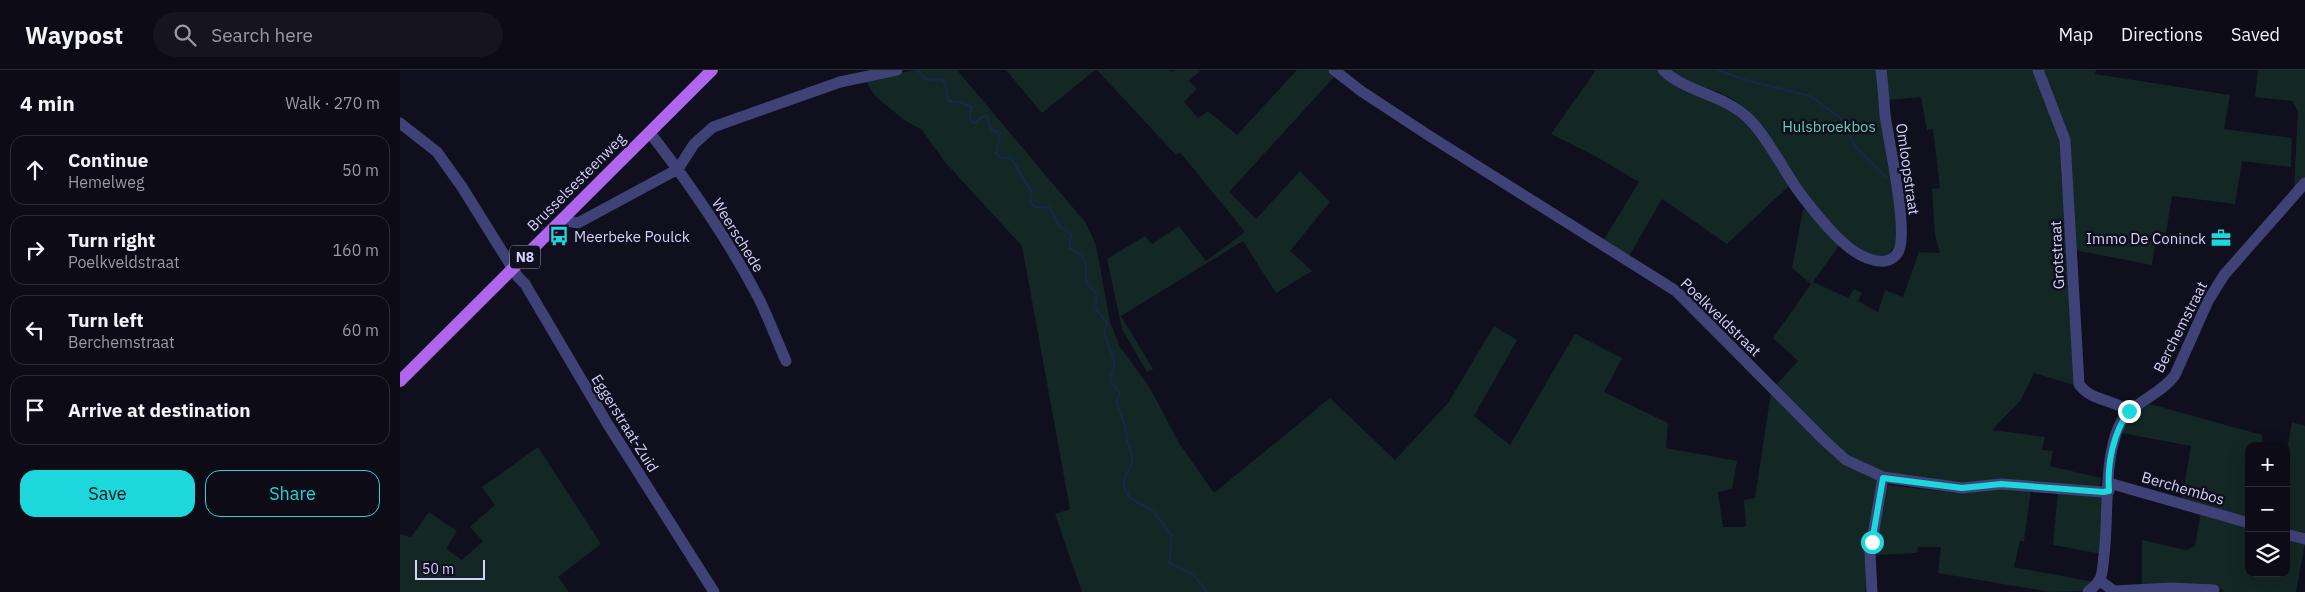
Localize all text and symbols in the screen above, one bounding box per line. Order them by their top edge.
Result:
search box [153,12,503,57]
text: Waypost [25,19,123,51]
icon: search [171,21,199,49]
text: Search here [211,23,313,47]
text: Map [2058,23,2093,46]
text: Directions [2121,23,2203,46]
text: Saved [2231,23,2280,46]
text: 4 min [20,89,75,117]
text: Walk · 270 m [285,93,380,113]
park label: Hulsbroekbos [1782,117,1876,136]
street label: Omloopstraat [1892,122,1924,216]
street label: Brusselsesteenweg [523,129,629,235]
text: Continue [68,148,148,172]
icon: ahead [21,156,49,184]
text: 50 m [342,160,379,180]
text: Hemelweg [68,172,145,192]
street label: Weerschede [708,194,768,276]
street label: Grotstraat [2046,220,2068,290]
bus stop icon: Meerbeke Poulck [548,225,570,247]
place label: Meerbeke Poulck [574,227,690,246]
office icon: Immo De Coninck [2210,227,2232,249]
text: Turn right [68,228,155,252]
place label: Immo De Coninck [2086,229,2206,248]
icon: right [21,236,49,264]
text: 160 m [332,240,379,260]
road number: N8 [510,246,540,268]
text: Poelkveldstraat [68,252,180,272]
street label: Poelkveldstraat [1677,274,1765,360]
street label: Berchemstraat [2149,278,2211,376]
text: Turn left [68,308,144,332]
icon: left [21,316,49,344]
text: 60 m [342,320,379,340]
text: Berchemstraat [68,332,175,352]
street label: Eggerstraat-Zuid [587,370,663,476]
icon: arrive [21,396,49,424]
text: Arrive at destination [68,398,251,422]
route end [2118,400,2141,423]
map controls [2245,442,2290,577]
button: + [2245,442,2290,487]
street label: Berchembos [2139,467,2227,509]
button: Save [20,470,195,517]
button: Share [205,470,380,517]
button: − [2245,487,2290,532]
route start [1861,531,1884,554]
button: layers [2245,532,2290,577]
scale bar [415,557,485,580]
text: 50 m [422,560,454,578]

